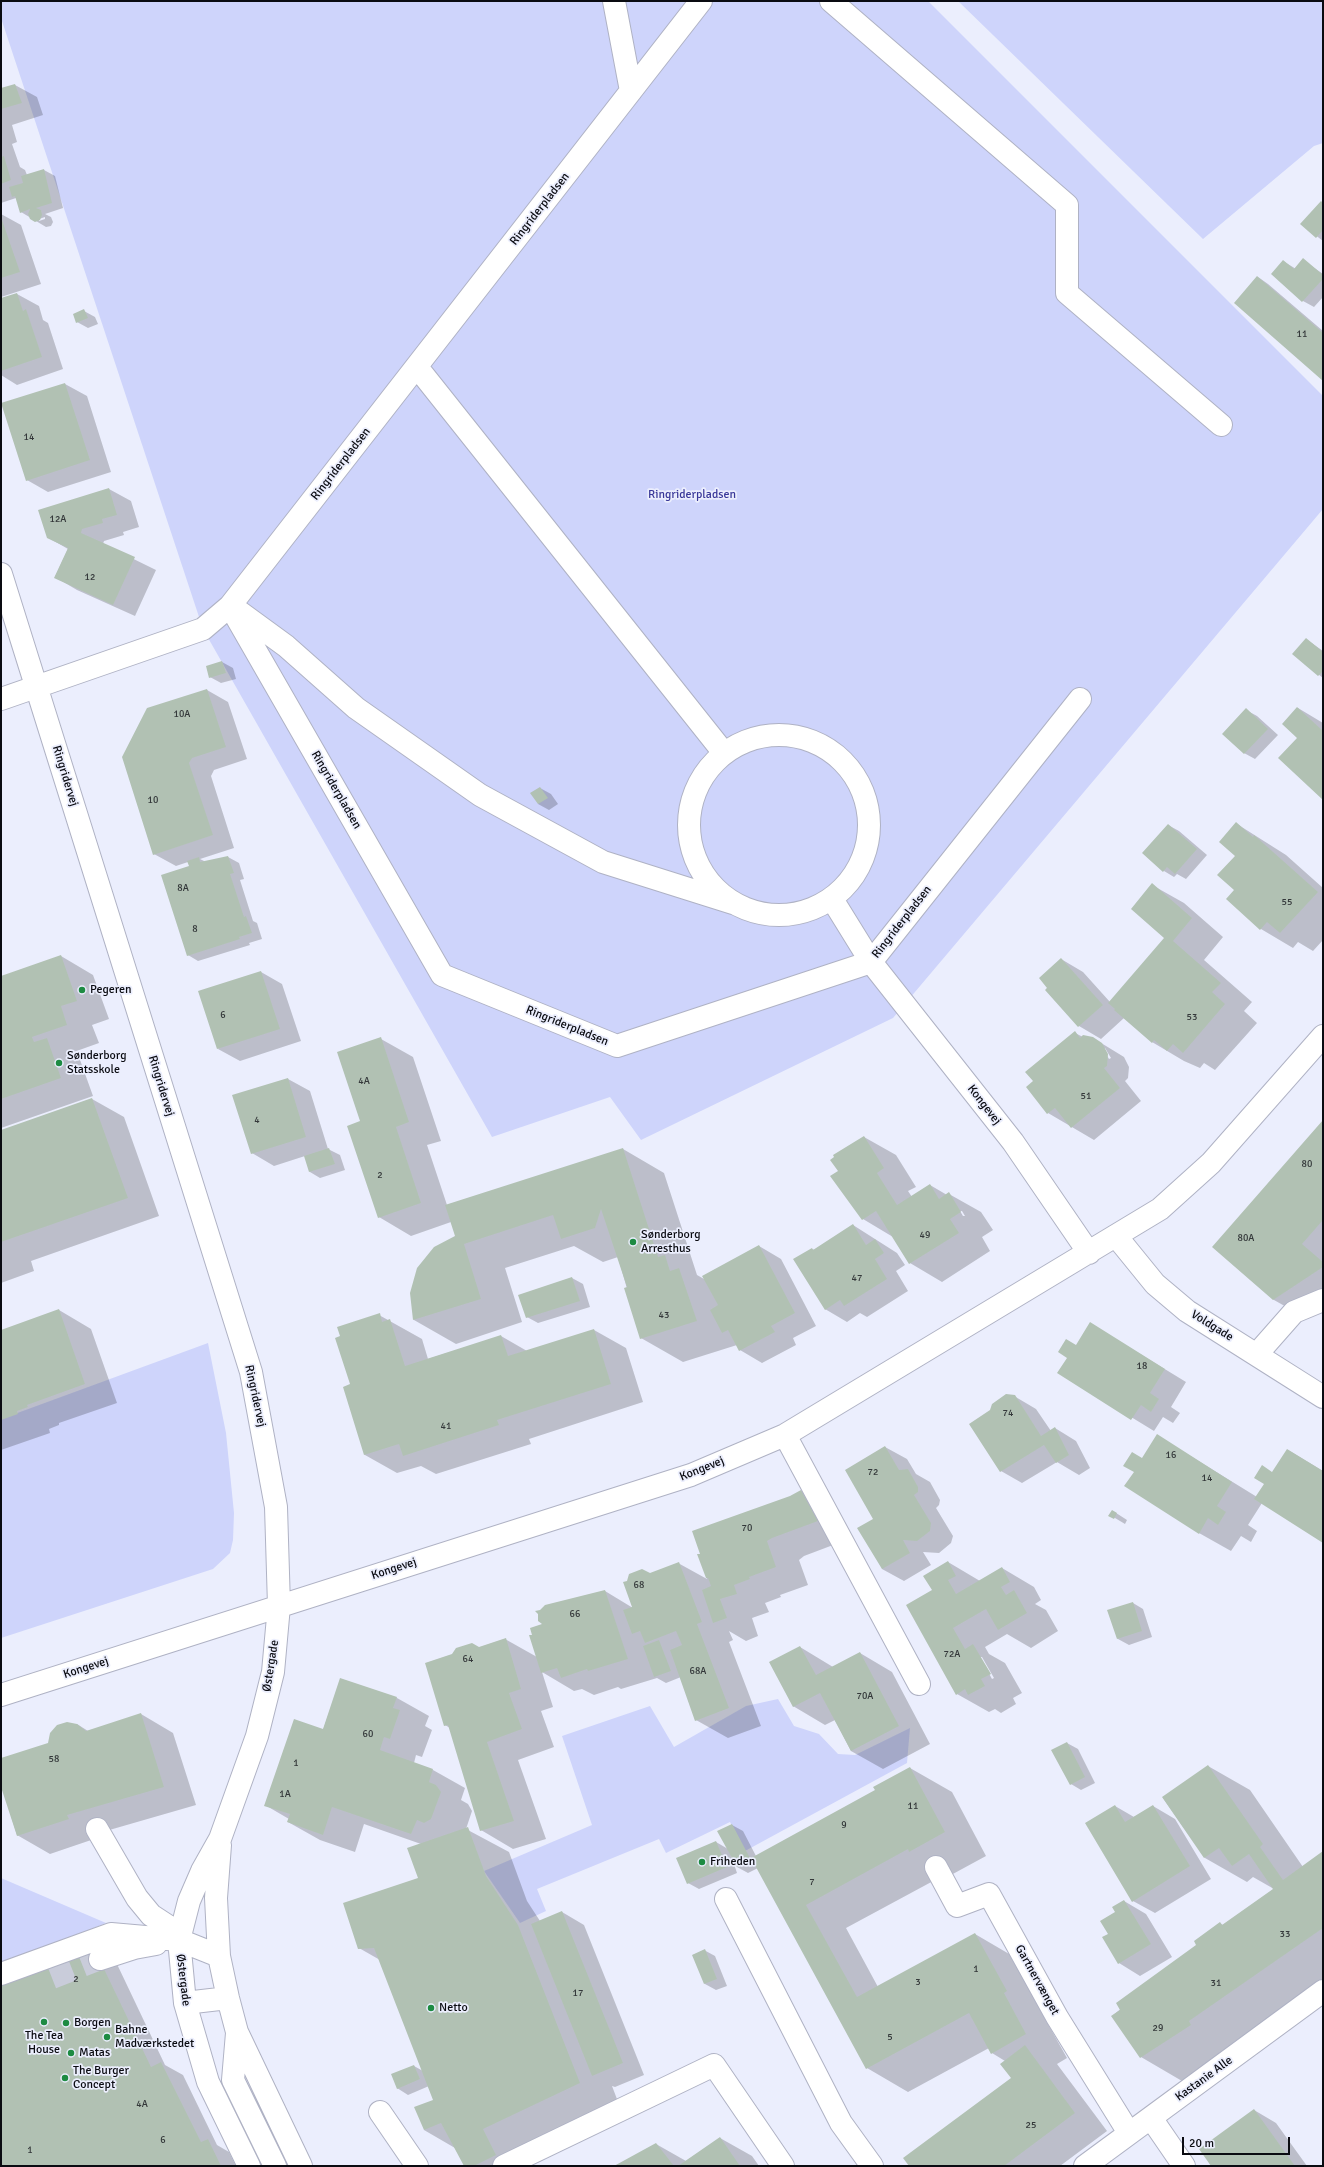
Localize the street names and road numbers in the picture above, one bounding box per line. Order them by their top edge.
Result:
street label: Ringriderpladsen [507,170,573,248]
street label: Ringriderpladsen [308,425,374,503]
street label: Ringridervej [49,744,81,808]
street label: Ringriderpladsen [308,748,364,832]
street label: Ringriderpladsen [869,883,935,961]
street label: Ringriderpladsen [523,1003,611,1049]
street label: Ringridervej [145,1054,177,1118]
street label: Kongevej [964,1082,1004,1128]
street label: Voldgade [1188,1307,1236,1345]
street label: Ringridervej [241,1364,269,1428]
street label: Kongevej [678,1454,726,1484]
street label: Kongevej [370,1555,418,1583]
street label: Østergade [260,1639,282,1693]
street label: Kongevej [62,1654,110,1682]
street label: Gartnervænget [1012,1942,1062,2018]
street label: Østergade [173,1953,193,2007]
street label: Kastanie Alle [1173,2053,1235,2105]

